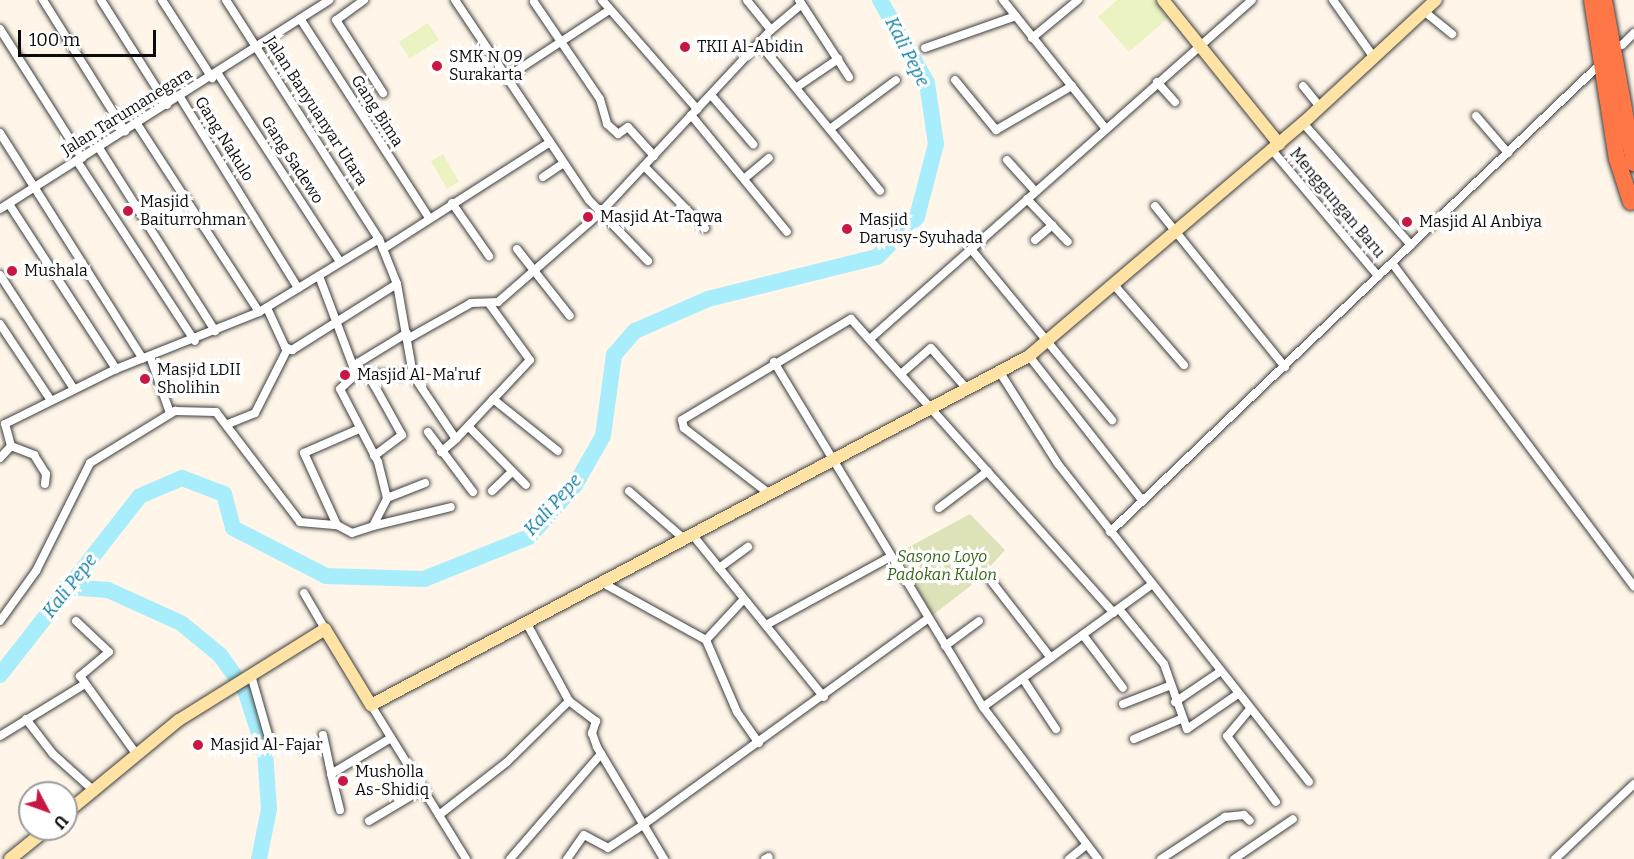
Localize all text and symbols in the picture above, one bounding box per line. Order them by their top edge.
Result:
water label: Kali Pepe [880,14,934,90]
scale bar [21,18,159,56]
text: 100 m [29,29,80,51]
street label: Jalan Banyuanyar Utara [261,33,371,189]
place label: TKII Al-Abidin [697,37,803,57]
marker: TKII Al-Abidin [678,40,692,54]
place label: SMK N 09 Surakarta [449,47,523,85]
marker: SMK N 09 Surakarta [430,59,444,73]
street label: Jalan Tarumanegara [58,64,196,160]
street label: Gang Bima [347,72,407,150]
street label: Gang Nakulo [190,93,258,185]
street label: Gang Sadewo [257,113,327,207]
street label: Menggungan Baru [1285,144,1389,262]
place label: Masjid Baiturrohman [140,192,246,230]
marker: Masjid Baiturrohman [121,204,135,218]
place label: Masjid At-Taqwa [600,207,722,227]
marker: Masjid At-Taqwa [581,210,595,224]
place label: Masjid Darusy-Syuhada [859,210,983,248]
place label: Masjid Al Anbiya [1419,212,1542,232]
marker: Masjid Al Anbiya [1400,215,1414,229]
marker: Masjid Darusy-Syuhada [840,222,854,236]
place label: Mushala [24,261,88,281]
marker: Mushala [5,264,19,278]
place label: Masjid LDII Sholihin [157,360,241,398]
place label: Masjid Al-Ma'ruf [357,365,480,385]
marker: Masjid Al-Ma'ruf [338,368,352,382]
marker: Masjid LDII Sholihin [138,372,152,386]
water label: Kali Pepe [520,470,586,540]
park label: Sasono Loyo Padokan Kulon [887,547,997,585]
water label: Kali Pepe [38,550,102,622]
place label: Masjid Al-Fajar [210,735,323,755]
marker: Masjid Al-Fajar [191,738,205,752]
place label: Musholla As-Shidiq [355,762,429,800]
marker: Musholla As-Shidiq [336,774,350,788]
north arrow [18,781,78,841]
text: U [49,811,72,833]

